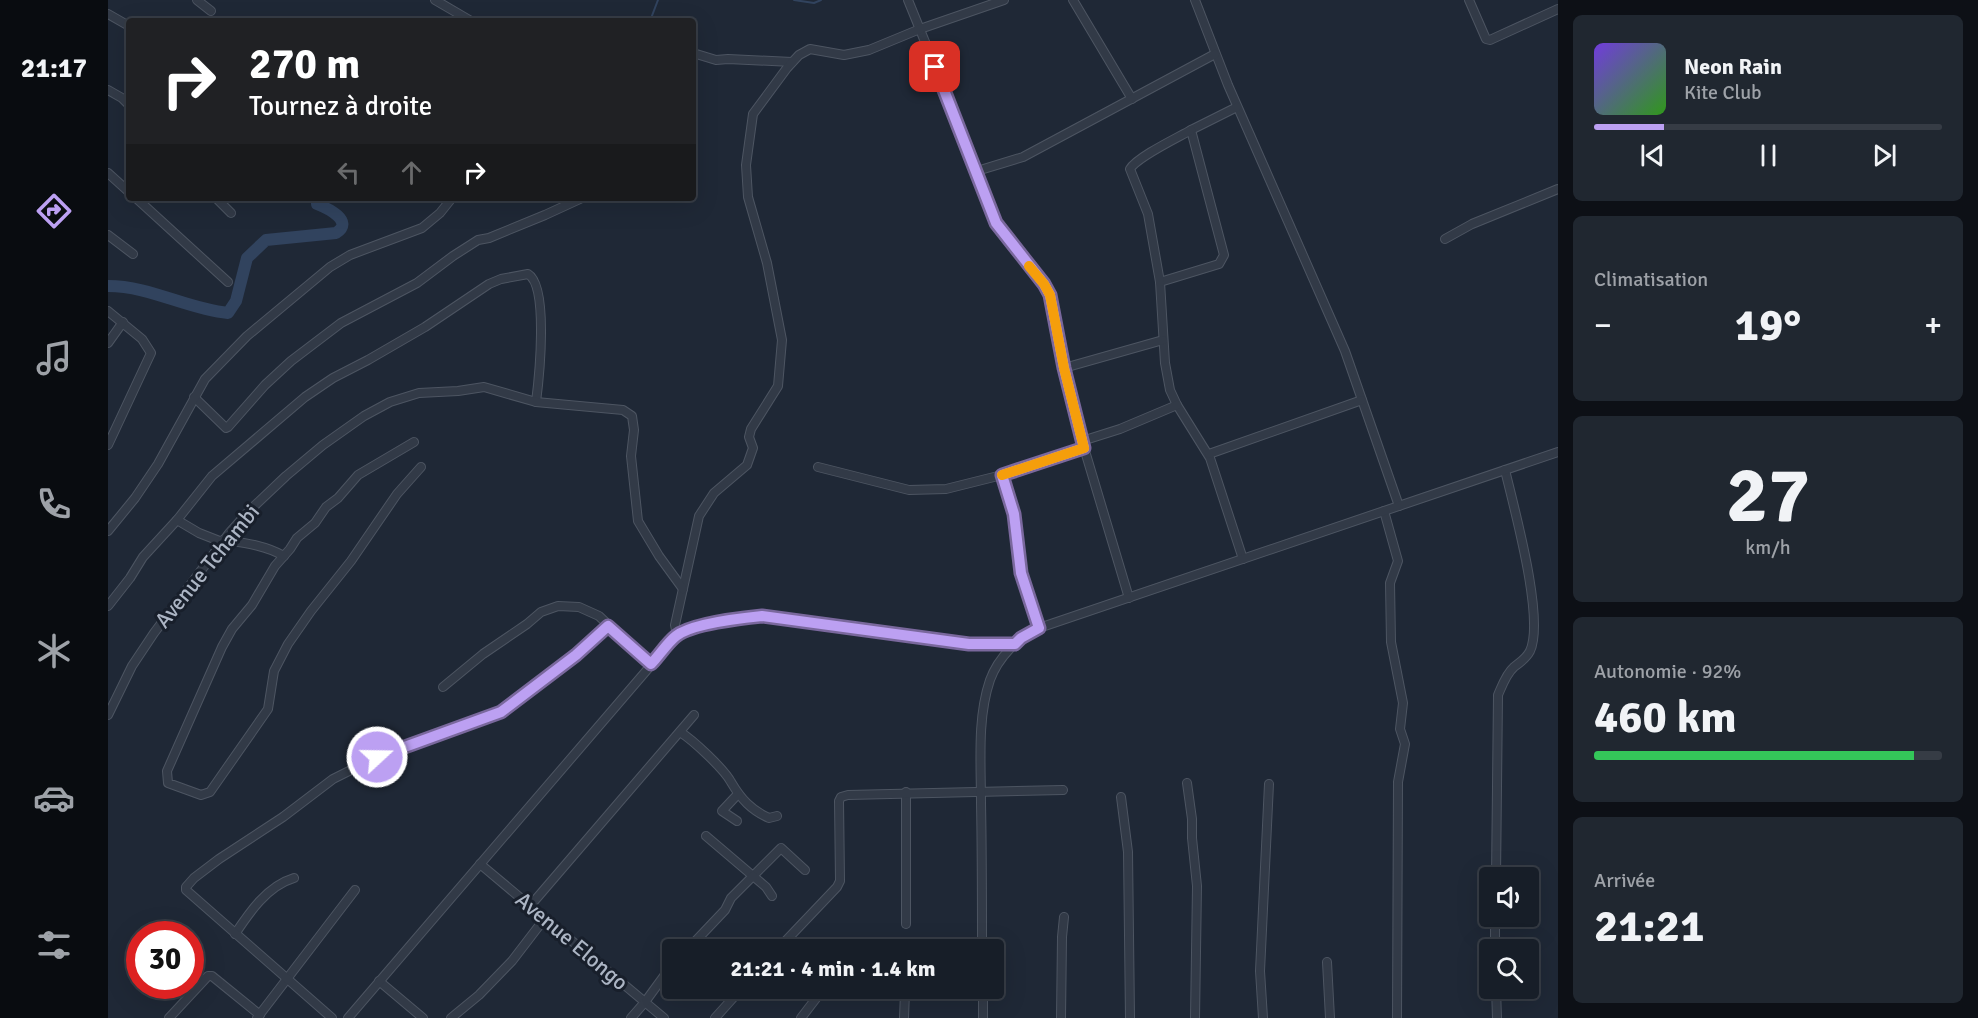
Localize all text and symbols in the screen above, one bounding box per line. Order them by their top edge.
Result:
text: 270 m [249,39,360,90]
pin [909,41,960,92]
icon: right [150,42,228,120]
icon: arrive [918,50,951,83]
text: 21:17 [21,52,87,85]
text: Neon Rain [1684,53,1782,80]
text: Kite Club [1684,80,1762,105]
text: Tournez à droite [249,90,432,123]
icon: previous [1636,139,1669,172]
icon: pause [1752,139,1785,172]
icon: next [1868,139,1901,172]
icon: left [332,156,365,189]
icon: ahead [395,156,428,189]
icon: right [458,156,491,189]
icon: directions [33,190,75,232]
text: Climatisation [1594,267,1708,292]
text: 19° [1735,298,1801,353]
text: − [1594,305,1612,346]
text: + [1924,305,1942,346]
icon: music [33,337,75,379]
text: 27 [1726,448,1810,544]
icon: phone [33,483,75,525]
street label: Avenue Tchambi [149,499,265,633]
text: km/h [1745,535,1791,560]
icon: climate [33,630,75,672]
text: Autonomie · 92% [1594,659,1741,684]
text: 460 km [1594,690,1737,745]
position arrow [345,725,409,789]
icon: car [33,777,75,819]
map controls [1479,867,1539,999]
button: sound [1479,867,1539,927]
text: Arrivée [1594,868,1655,893]
street label: Avenue Elongo [510,886,634,996]
text: 21:21 [1594,899,1704,954]
speed limit sign: 30 [126,921,204,999]
icon: filters [33,924,75,966]
button: search [1479,939,1539,999]
text: 21:21 · 4 min · 1.4 km [730,955,936,982]

